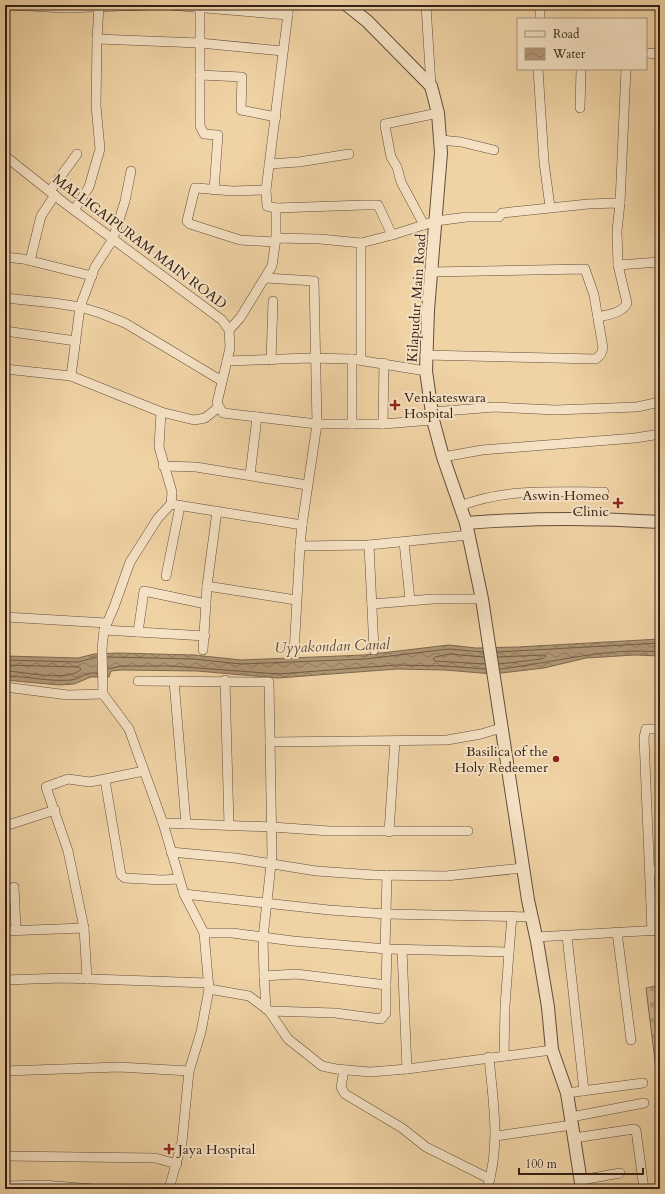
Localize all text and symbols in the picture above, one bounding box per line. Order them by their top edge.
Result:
legend [517,18,647,70]
text: Road [553,26,580,42]
text: Water [552,46,586,62]
street label: MALLIGAIPURAM MAIN ROAD [49,169,231,313]
street label: Kilapudur Main Road [403,233,431,363]
place label: Venkateswara Hospital [404,388,486,423]
marker: Venkateswara Hospital [389,399,401,411]
place label: Aswin Homeo Clinic [522,486,609,521]
marker: Aswin Homeo Clinic [612,497,624,509]
water label: Uyyakondan Canal [274,634,391,658]
place label: Basilica of the Holy Redeemer [454,742,549,777]
marker: Basilica of the Holy Redeemer [551,754,561,764]
place label: Jaya Hospital [176,1140,256,1159]
marker: Jaya Hospital [163,1143,175,1155]
scale bar [519,1150,643,1176]
text: 100 m [525,1156,558,1172]

